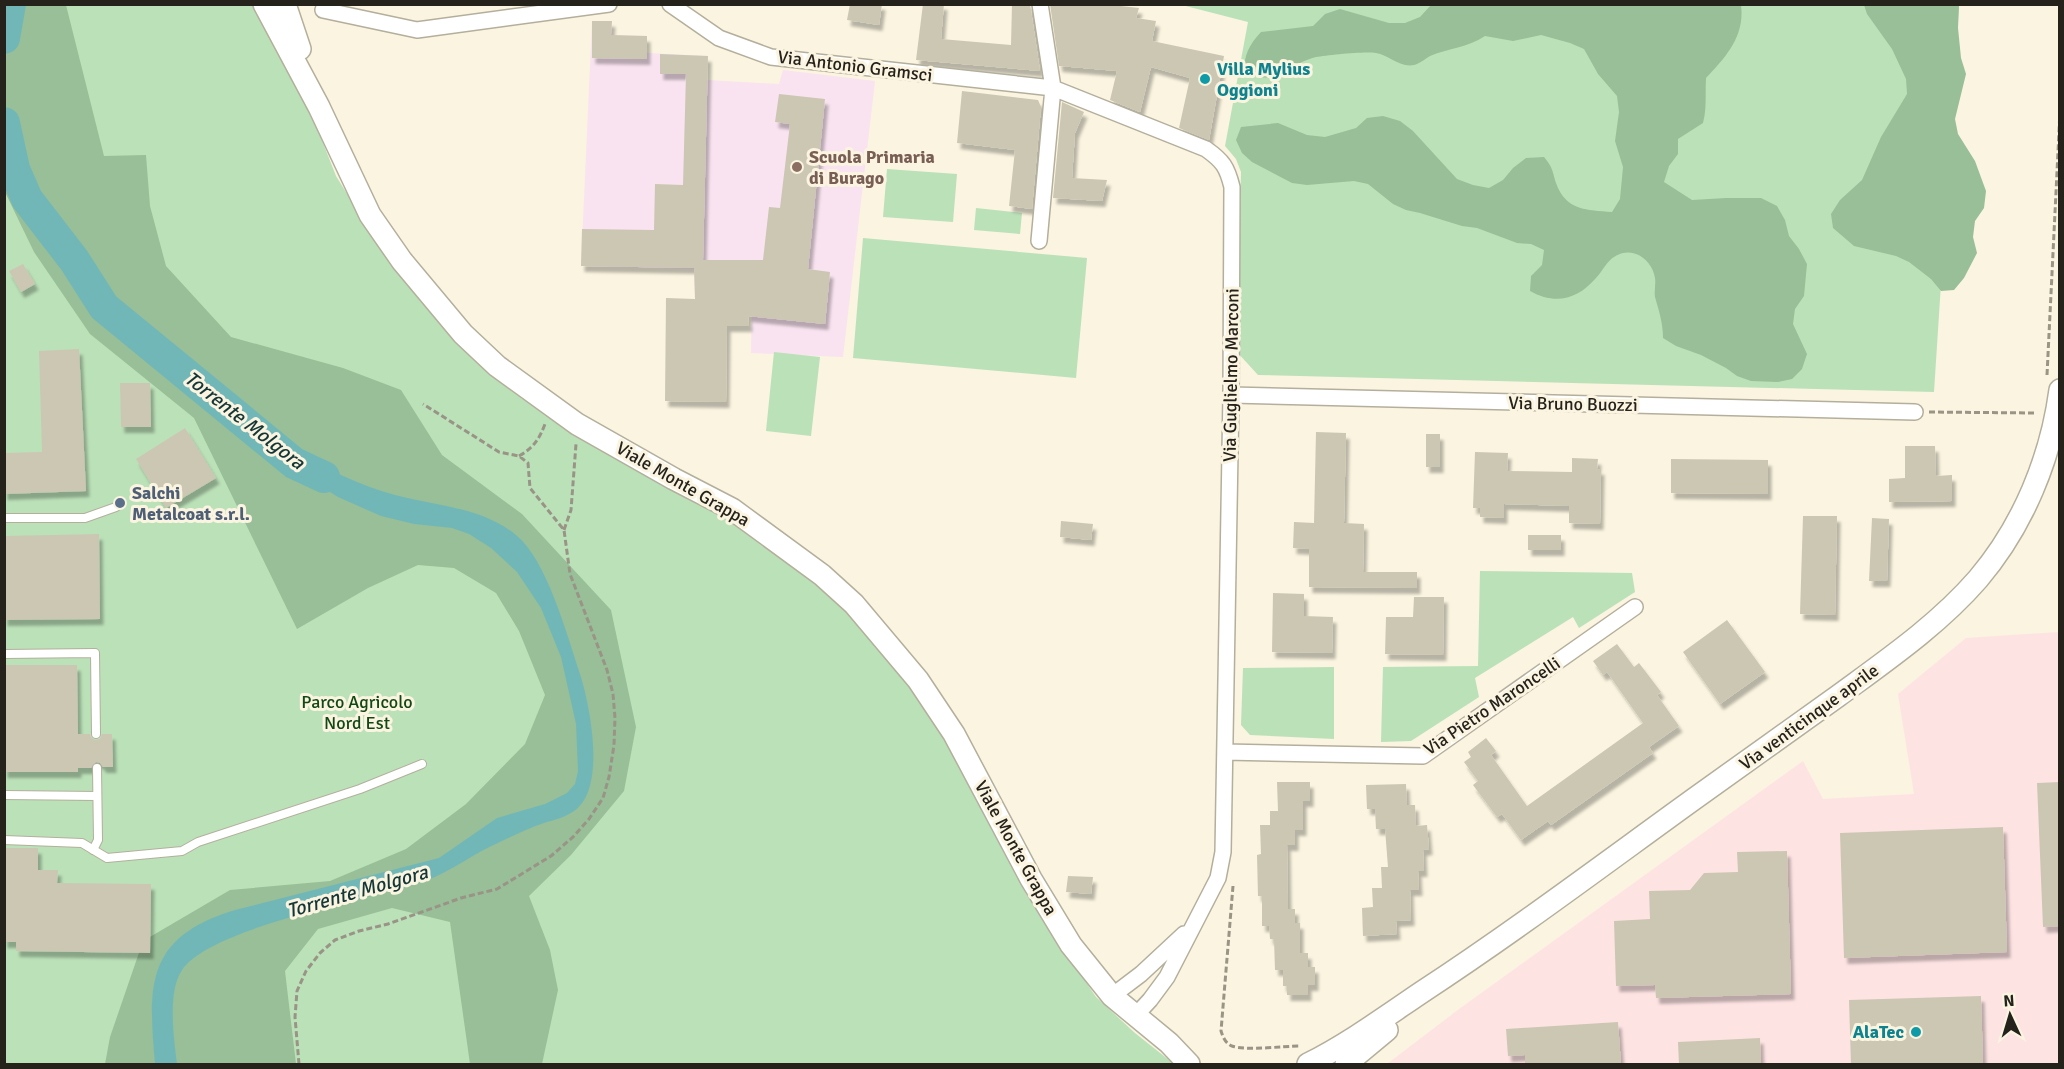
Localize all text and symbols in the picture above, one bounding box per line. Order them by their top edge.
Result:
street label: Via Antonio Gramsci [776,46,934,86]
place label: Villa Mylius Oggioni [1217,58,1310,101]
marker: Villa Mylius Oggioni [1198,72,1212,86]
place label: Scuola Primaria di Burago [809,146,935,189]
marker: Scuola Primaria di Burago [790,160,804,174]
street label: Via Guglielmo Marconi [1218,288,1244,462]
water label: Torrente Molgora [180,366,310,476]
street label: Via Bruno Buozzi [1508,392,1638,416]
street label: Viale Monte Grappa [612,437,754,531]
place label: Salchi Metalcoat s.r.l. [132,482,250,525]
marker: Salchi Metalcoat s.r.l. [113,496,127,510]
street label: Via Pietro Maroncelli [1420,652,1564,760]
street label: Via venticinque aprile [1735,659,1883,775]
park label: Parco Agricolo Nord Est [301,691,413,734]
street label: Viale Monte Grappa [970,777,1062,919]
water label: Torrente Molgora [284,859,431,924]
north arrow [1980,985,2040,1045]
text: N [2003,991,2015,1011]
place label: AlaTec [1853,1021,1904,1043]
marker: AlaTec [1909,1025,1923,1039]

